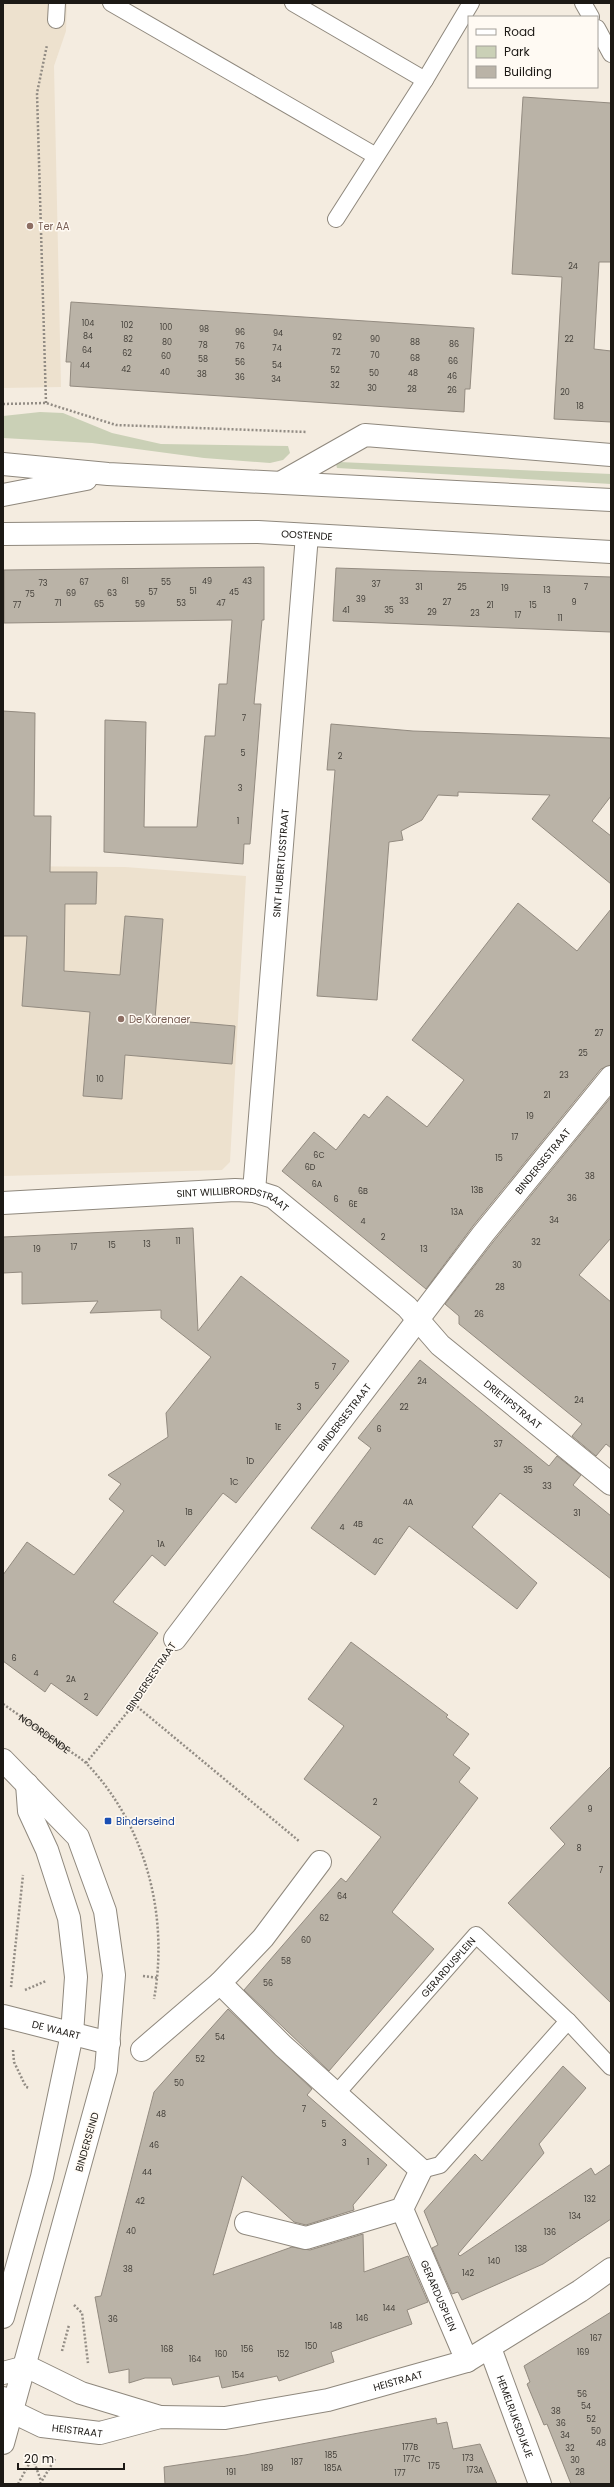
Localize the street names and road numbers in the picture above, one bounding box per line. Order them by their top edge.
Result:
street label: OOSTENDE [281,526,333,544]
street label: SINT HUBERTUSSTRAAT [269,808,292,918]
street label: BINDERSESTRAAT [511,1124,574,1197]
street label: SINT WILLIBRORDSTRAAT [176,1182,293,1215]
street label: DRIETIPSTRAAT [481,1376,546,1433]
street label: BINDERSESTRAAT [313,1380,375,1454]
street label: BINDERSESTRAAT [122,1639,180,1715]
street label: NOORDENDE [16,1710,73,1757]
street label: GERARDUSPLEIN [417,1933,479,2000]
street label: DE WAART [30,2016,83,2043]
street label: BINDERSEIND [71,2110,103,2174]
street label: GERARDUSPLEIN [417,2257,461,2333]
street label: HEISTRAAT [371,2366,425,2395]
street label: HEMELRIJKSDIJKJE [493,2373,537,2460]
street label: HEISTRAAT [51,2420,104,2441]

